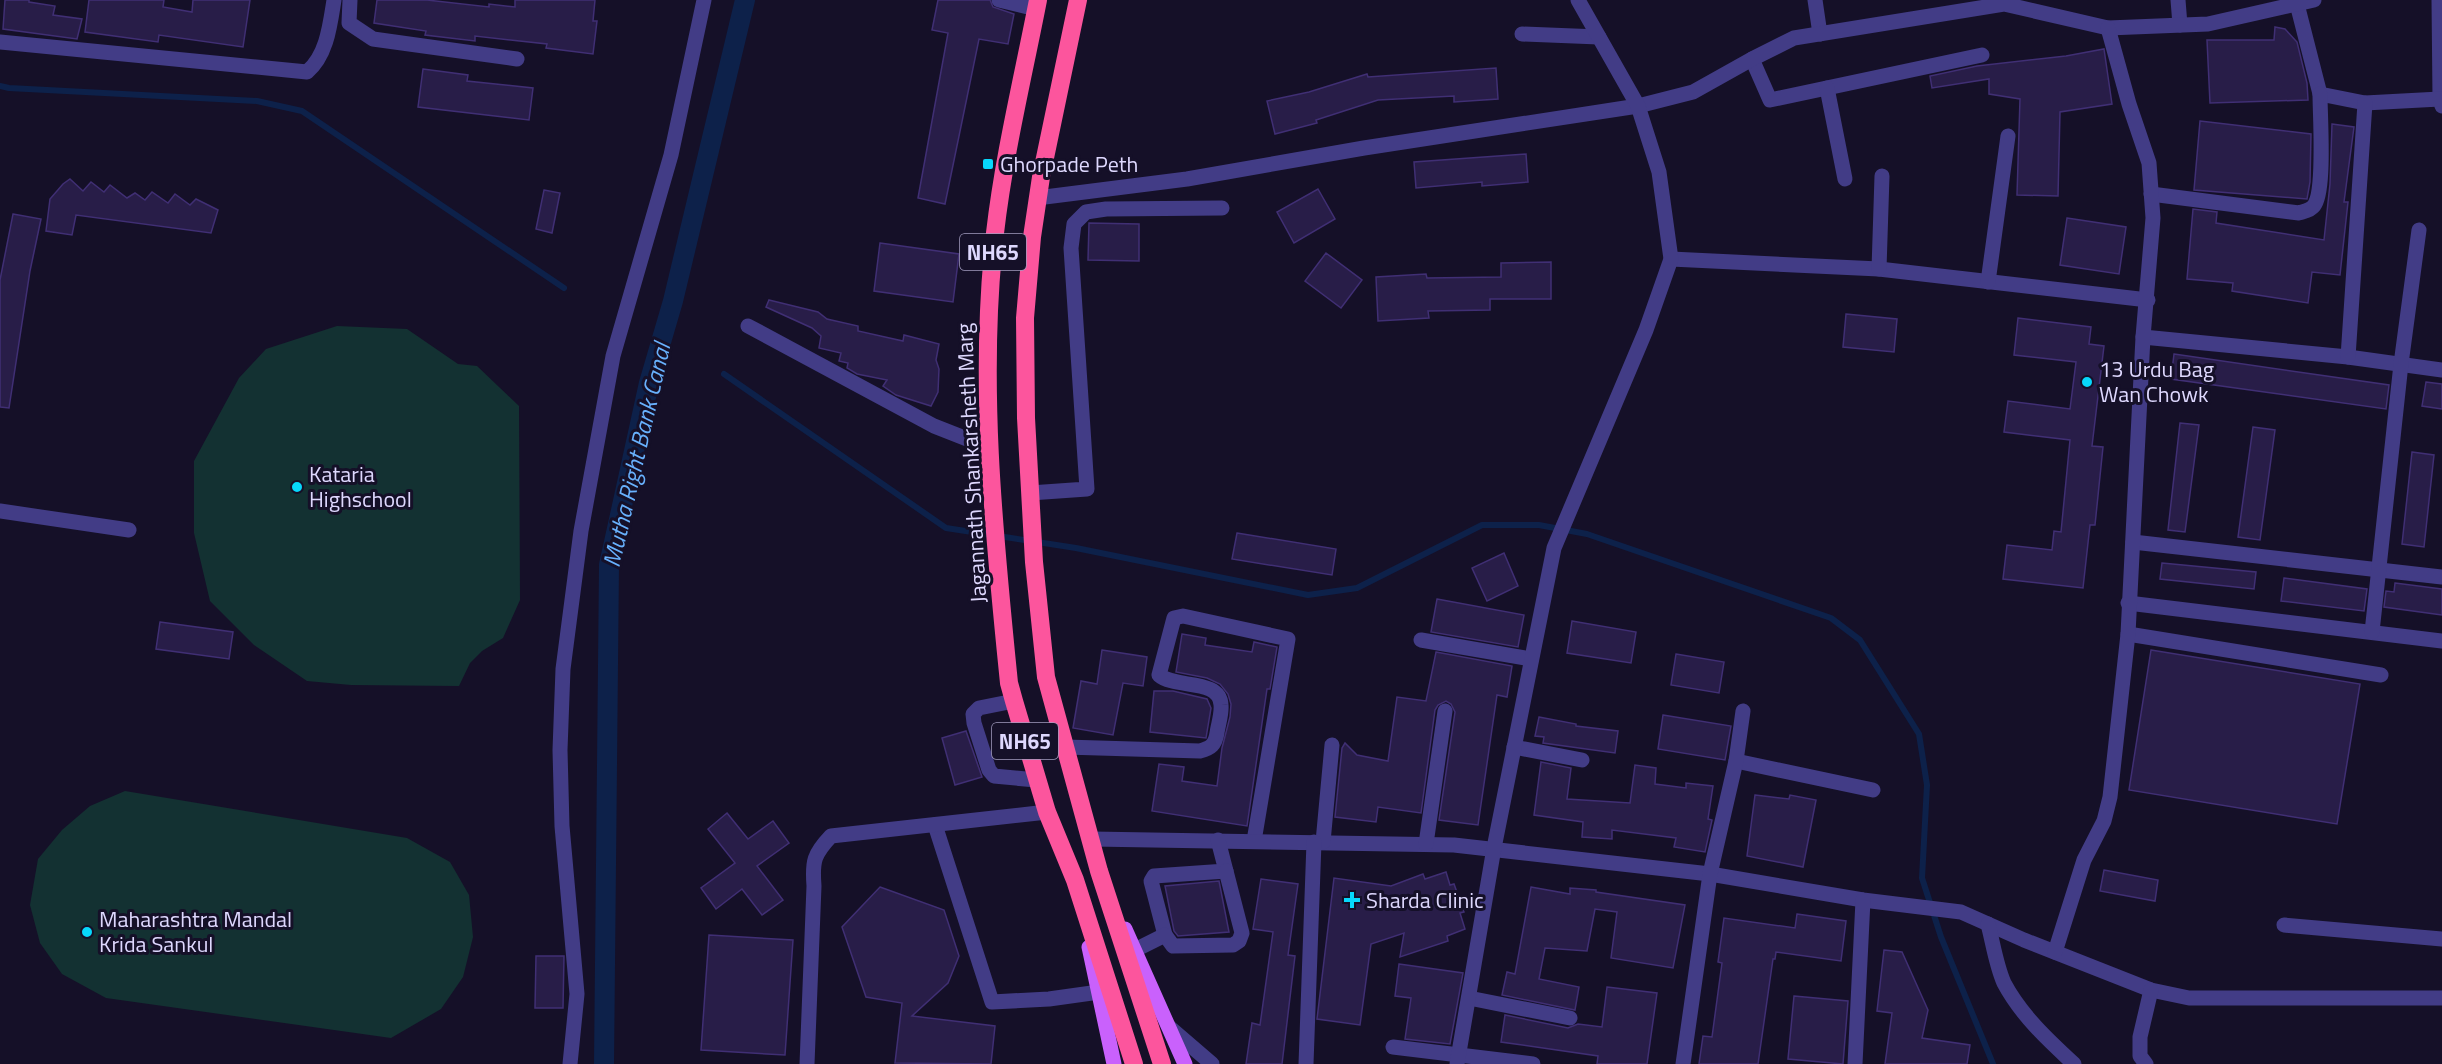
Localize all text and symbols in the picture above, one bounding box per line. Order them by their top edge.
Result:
place label: Ghorpade Peth [1000,147,1138,181]
marker: Ghorpade Peth [981,157,995,171]
road number: NH65 [960,234,1026,270]
street label: Jagannath Shankarsheth Marg [947,322,995,604]
water label: Mutha Right Bank Canal [593,337,680,571]
place label: 13 Urdu Bag Wan Chowk [2099,352,2214,411]
marker: 13 Urdu Bag Wan Chowk [2080,375,2094,389]
place label: Kataria Highschool [309,457,412,516]
marker: Kataria Highschool [290,480,304,494]
road number: NH65 [992,723,1058,759]
place label: Sharda Clinic [1366,883,1484,917]
marker: Sharda Clinic [1343,891,1361,909]
place label: Maharashtra Mandal Krida Sankul [99,902,292,961]
marker: Maharashtra Mandal Krida Sankul [80,925,94,939]

